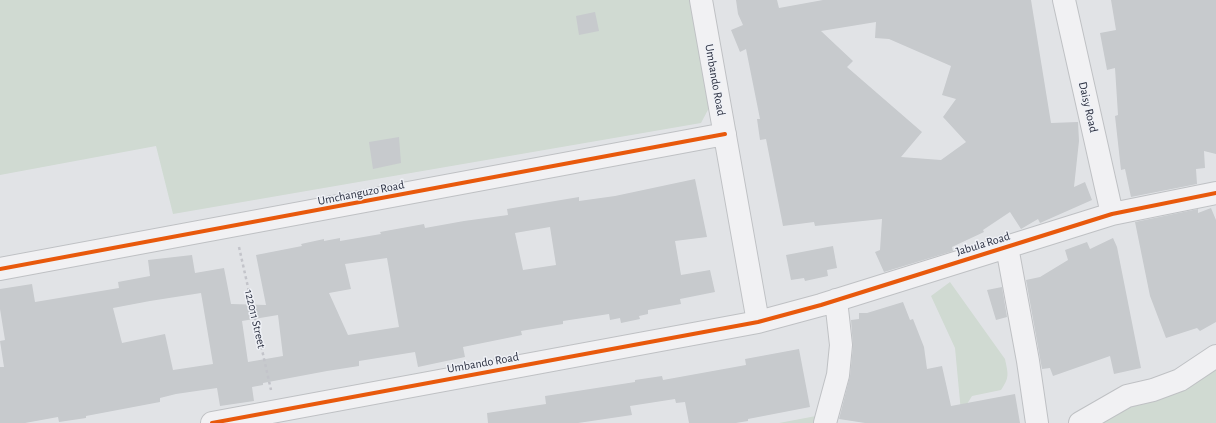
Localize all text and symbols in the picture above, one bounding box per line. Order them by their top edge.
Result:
street label: Umbando Road [702,43,728,117]
street label: Daisy Road [1075,80,1101,134]
street label: Umchanguzo Road [317,178,405,208]
street label: Jabula Road [954,229,1012,259]
street label: 122011 Street [241,288,269,350]
street label: Umbando Road [446,350,520,376]

